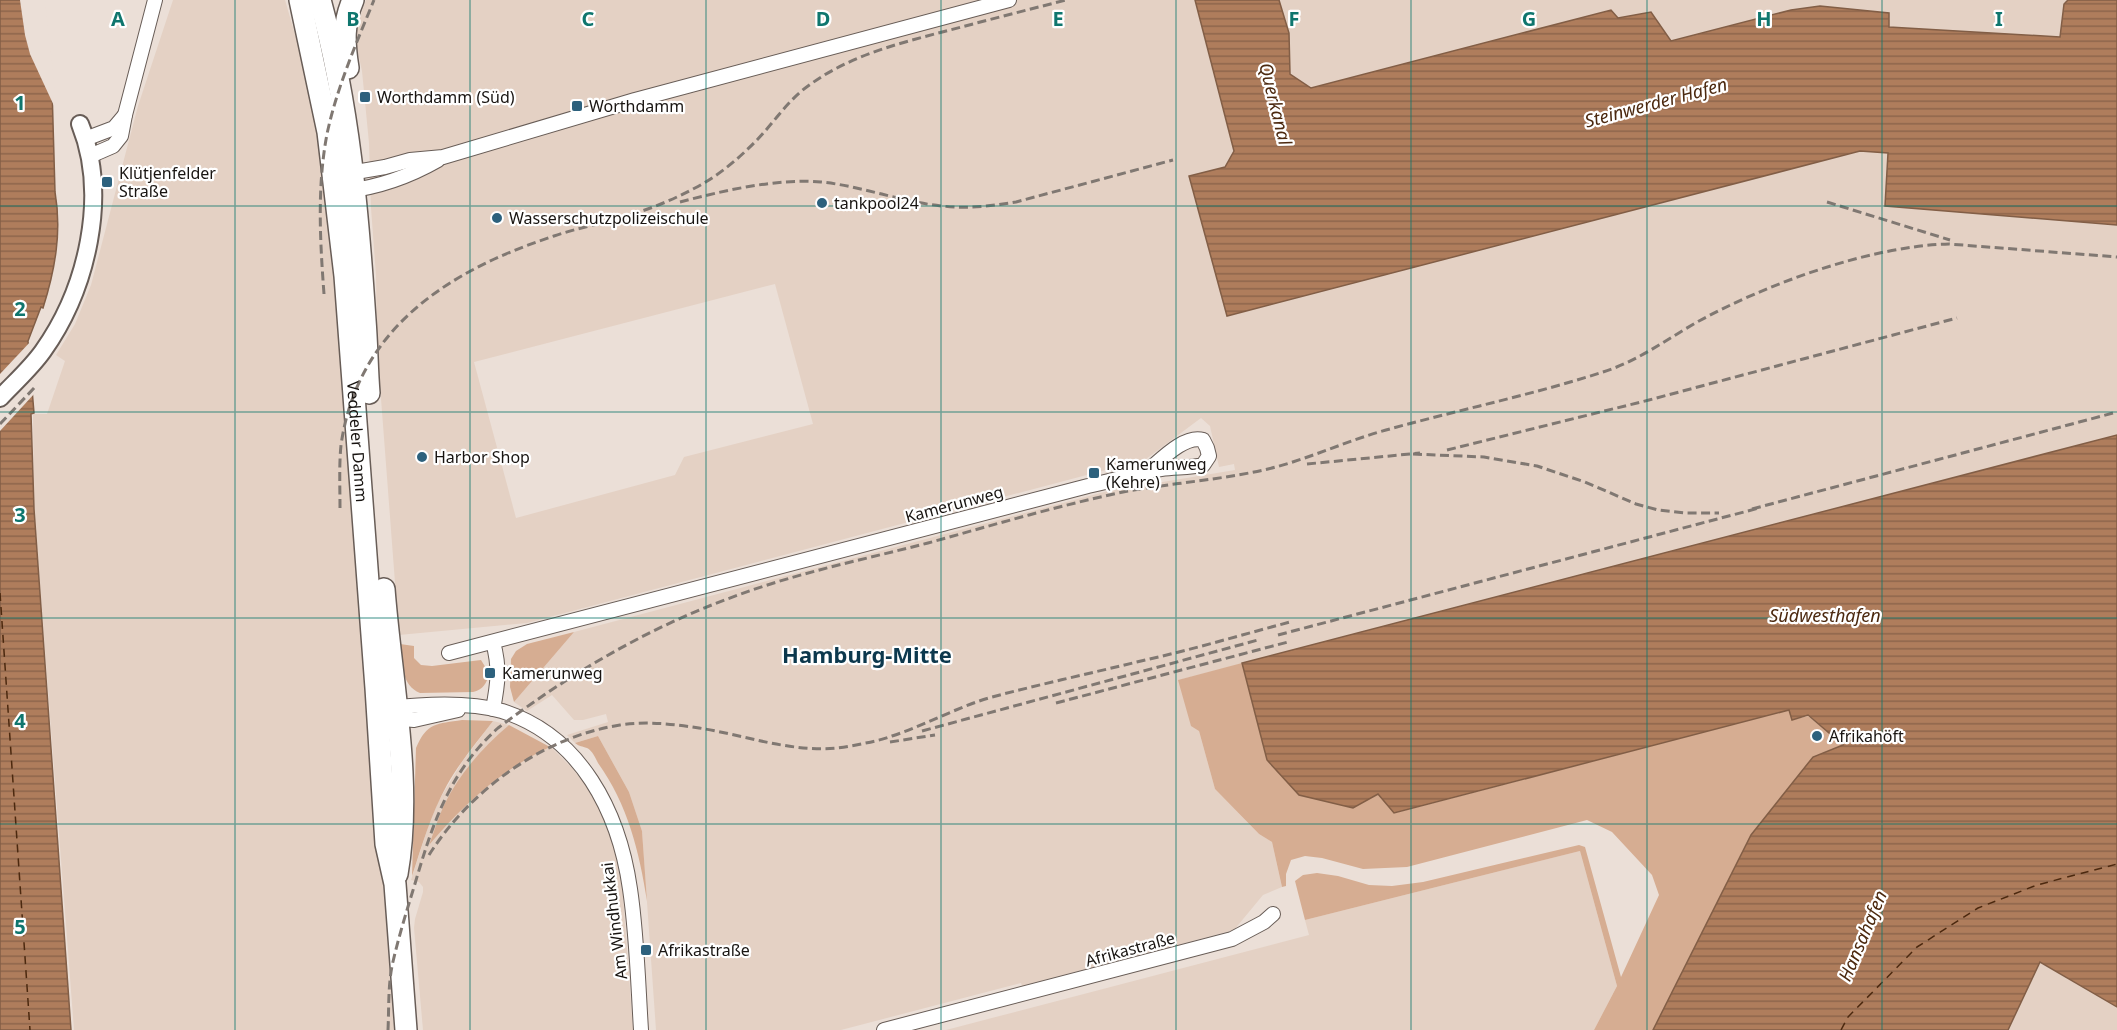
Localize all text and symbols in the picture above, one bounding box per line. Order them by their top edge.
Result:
text: A [111,5,125,32]
text: B [346,5,360,32]
text: C [582,5,595,32]
text: D [816,5,830,32]
text: E [1052,5,1064,32]
text: F [1289,5,1299,32]
text: G [1522,5,1536,32]
text: H [1756,5,1772,32]
text: I [1995,5,2003,32]
water label: Querkanal [1254,60,1298,148]
water label: Steinwerder Hafen [1582,71,1730,133]
place label: Worthdamm (Süd) [377,86,515,108]
text: 1 [14,89,26,116]
marker: Worthdamm (Süd) [358,90,372,104]
place label: Worthdamm [589,95,684,117]
marker: Worthdamm [570,99,584,113]
place label: Klütjenfelder Straße [119,162,216,202]
marker: Klütjenfelder Straße [100,175,114,189]
place label: tankpool24 [834,192,919,214]
marker: tankpool24 [815,196,829,210]
place label: Wasserschutzpolizeischule [509,207,709,229]
marker: Wasserschutzpolizeischule [490,211,504,225]
text: 2 [14,295,26,322]
street label: Veddeler Damm [342,380,373,503]
place label: Harbor Shop [434,446,530,468]
marker: Harbor Shop [415,450,429,464]
place label: Kamerunweg (Kehre) [1106,453,1207,493]
marker: Kamerunweg (Kehre) [1087,466,1101,480]
street label: Kamerunweg [903,480,1005,528]
text: 3 [14,501,26,528]
water label: Südwesthafen [1769,603,1881,627]
district label: Hamburg-Mitte [782,639,952,669]
place label: Kamerunweg [502,662,603,684]
marker: Kamerunweg [483,666,497,680]
text: 4 [14,707,26,734]
place label: Afrikahöft [1829,725,1904,747]
marker: Afrikahöft [1810,729,1824,743]
street label: Am Windhukkai [596,861,632,981]
water label: Hansahafen [1832,886,1892,985]
text: 5 [14,913,26,940]
street label: Afrikastraße [1083,926,1177,972]
place label: Afrikastraße [658,939,750,961]
marker: Afrikastraße [639,943,653,957]

